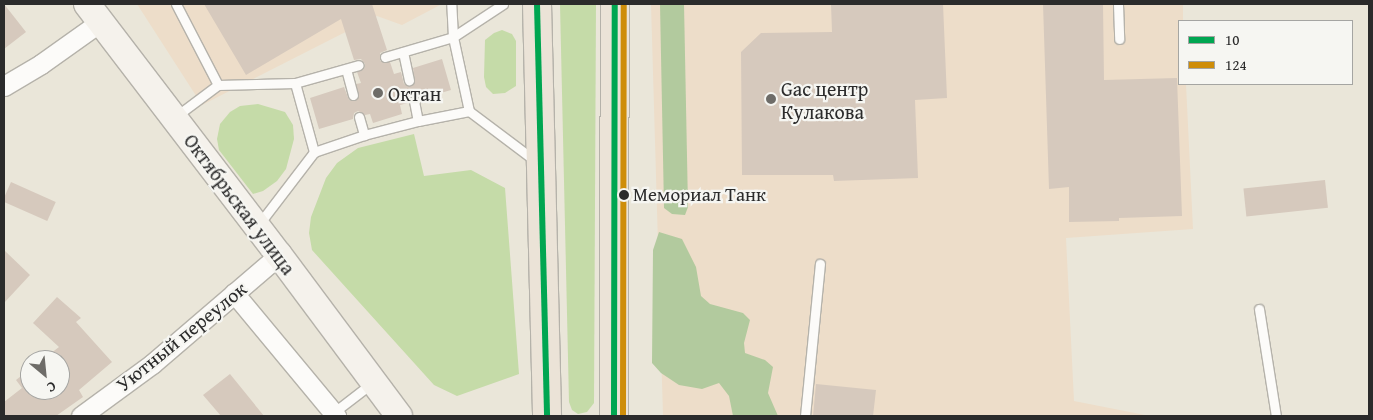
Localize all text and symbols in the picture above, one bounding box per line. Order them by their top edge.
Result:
legend [1178,20,1353,85]
text: 10 [1225,29,1239,50]
text: 124 [1225,54,1247,75]
place label: Gac центр Кулакова [781,76,868,123]
place label: Октан [388,81,441,105]
marker: Октан [372,87,384,99]
marker: Gac центр Кулакова [765,93,777,105]
street label: Октябрьская улица [179,129,301,279]
place label: Мемориал Танк [633,184,766,206]
marker: Мемориал Танк [619,190,629,200]
street label: Уютный переулок [111,276,251,396]
north arrow [20,350,70,400]
text: С [43,377,60,398]

